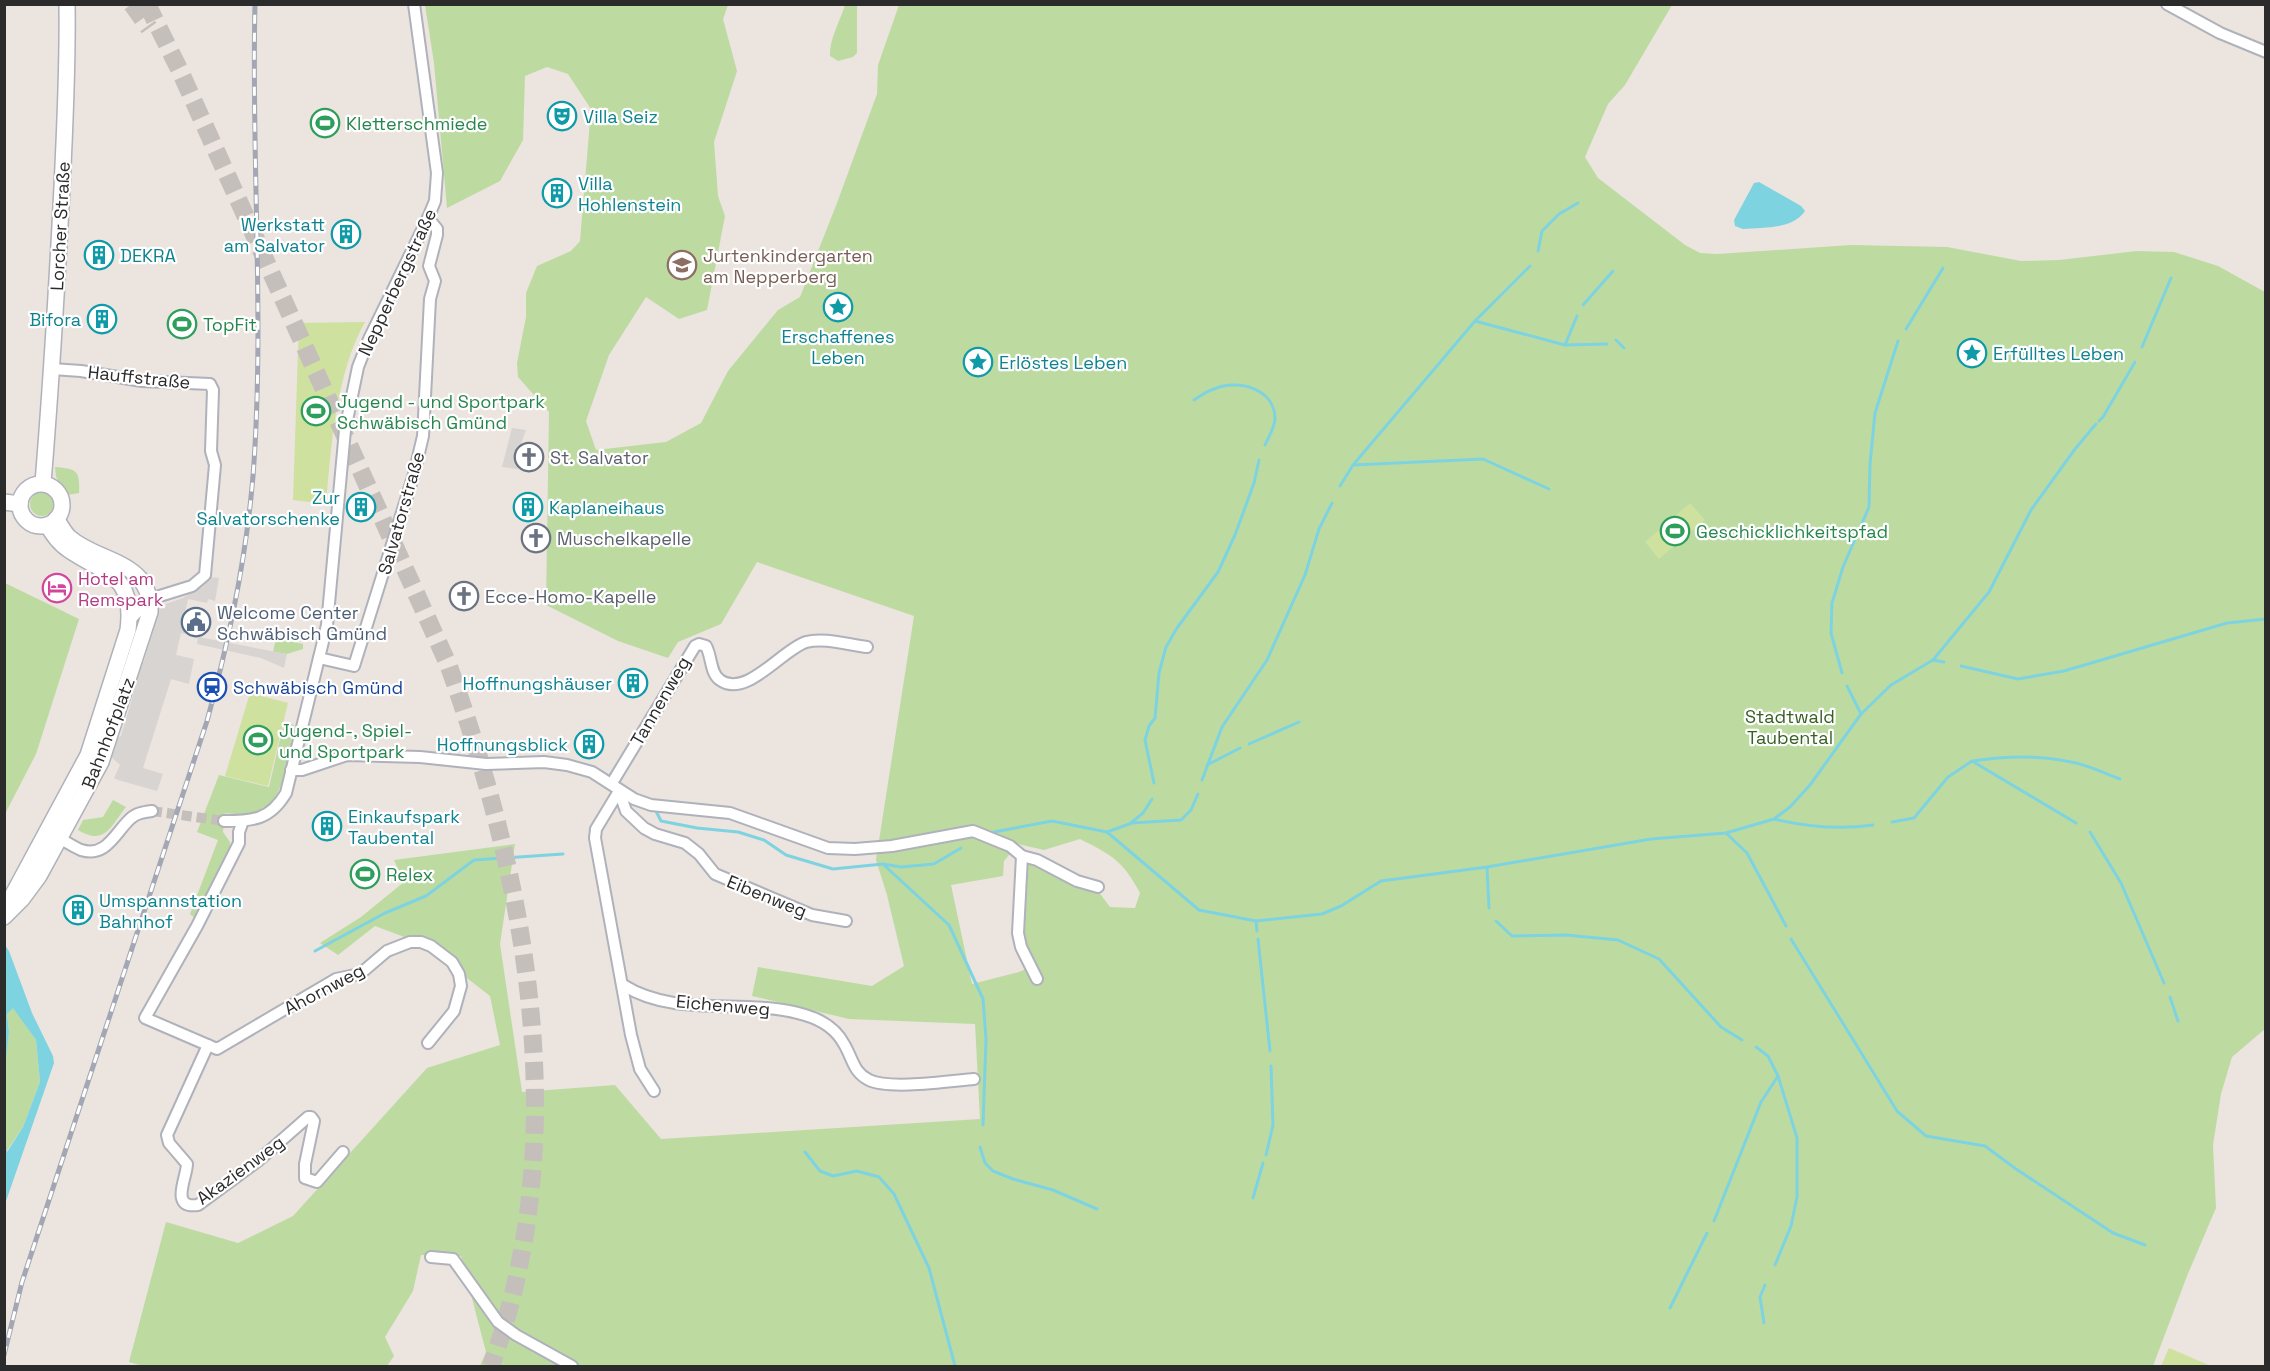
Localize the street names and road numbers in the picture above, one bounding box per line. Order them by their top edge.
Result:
street label: Lorcher Straße [45,161,75,291]
street label: Nepperbergstraße [353,205,441,359]
street label: Hauffstraße [87,360,191,394]
street label: Salvatorstraße [372,449,430,577]
street label: Tannenweg [625,652,695,750]
street label: Bahnhofplatz [76,674,140,792]
street label: Eibenweg [724,870,810,922]
street label: Ahornweg [280,958,368,1020]
street label: Eichenweg [675,989,771,1021]
street label: Akazienweg [192,1130,288,1210]

